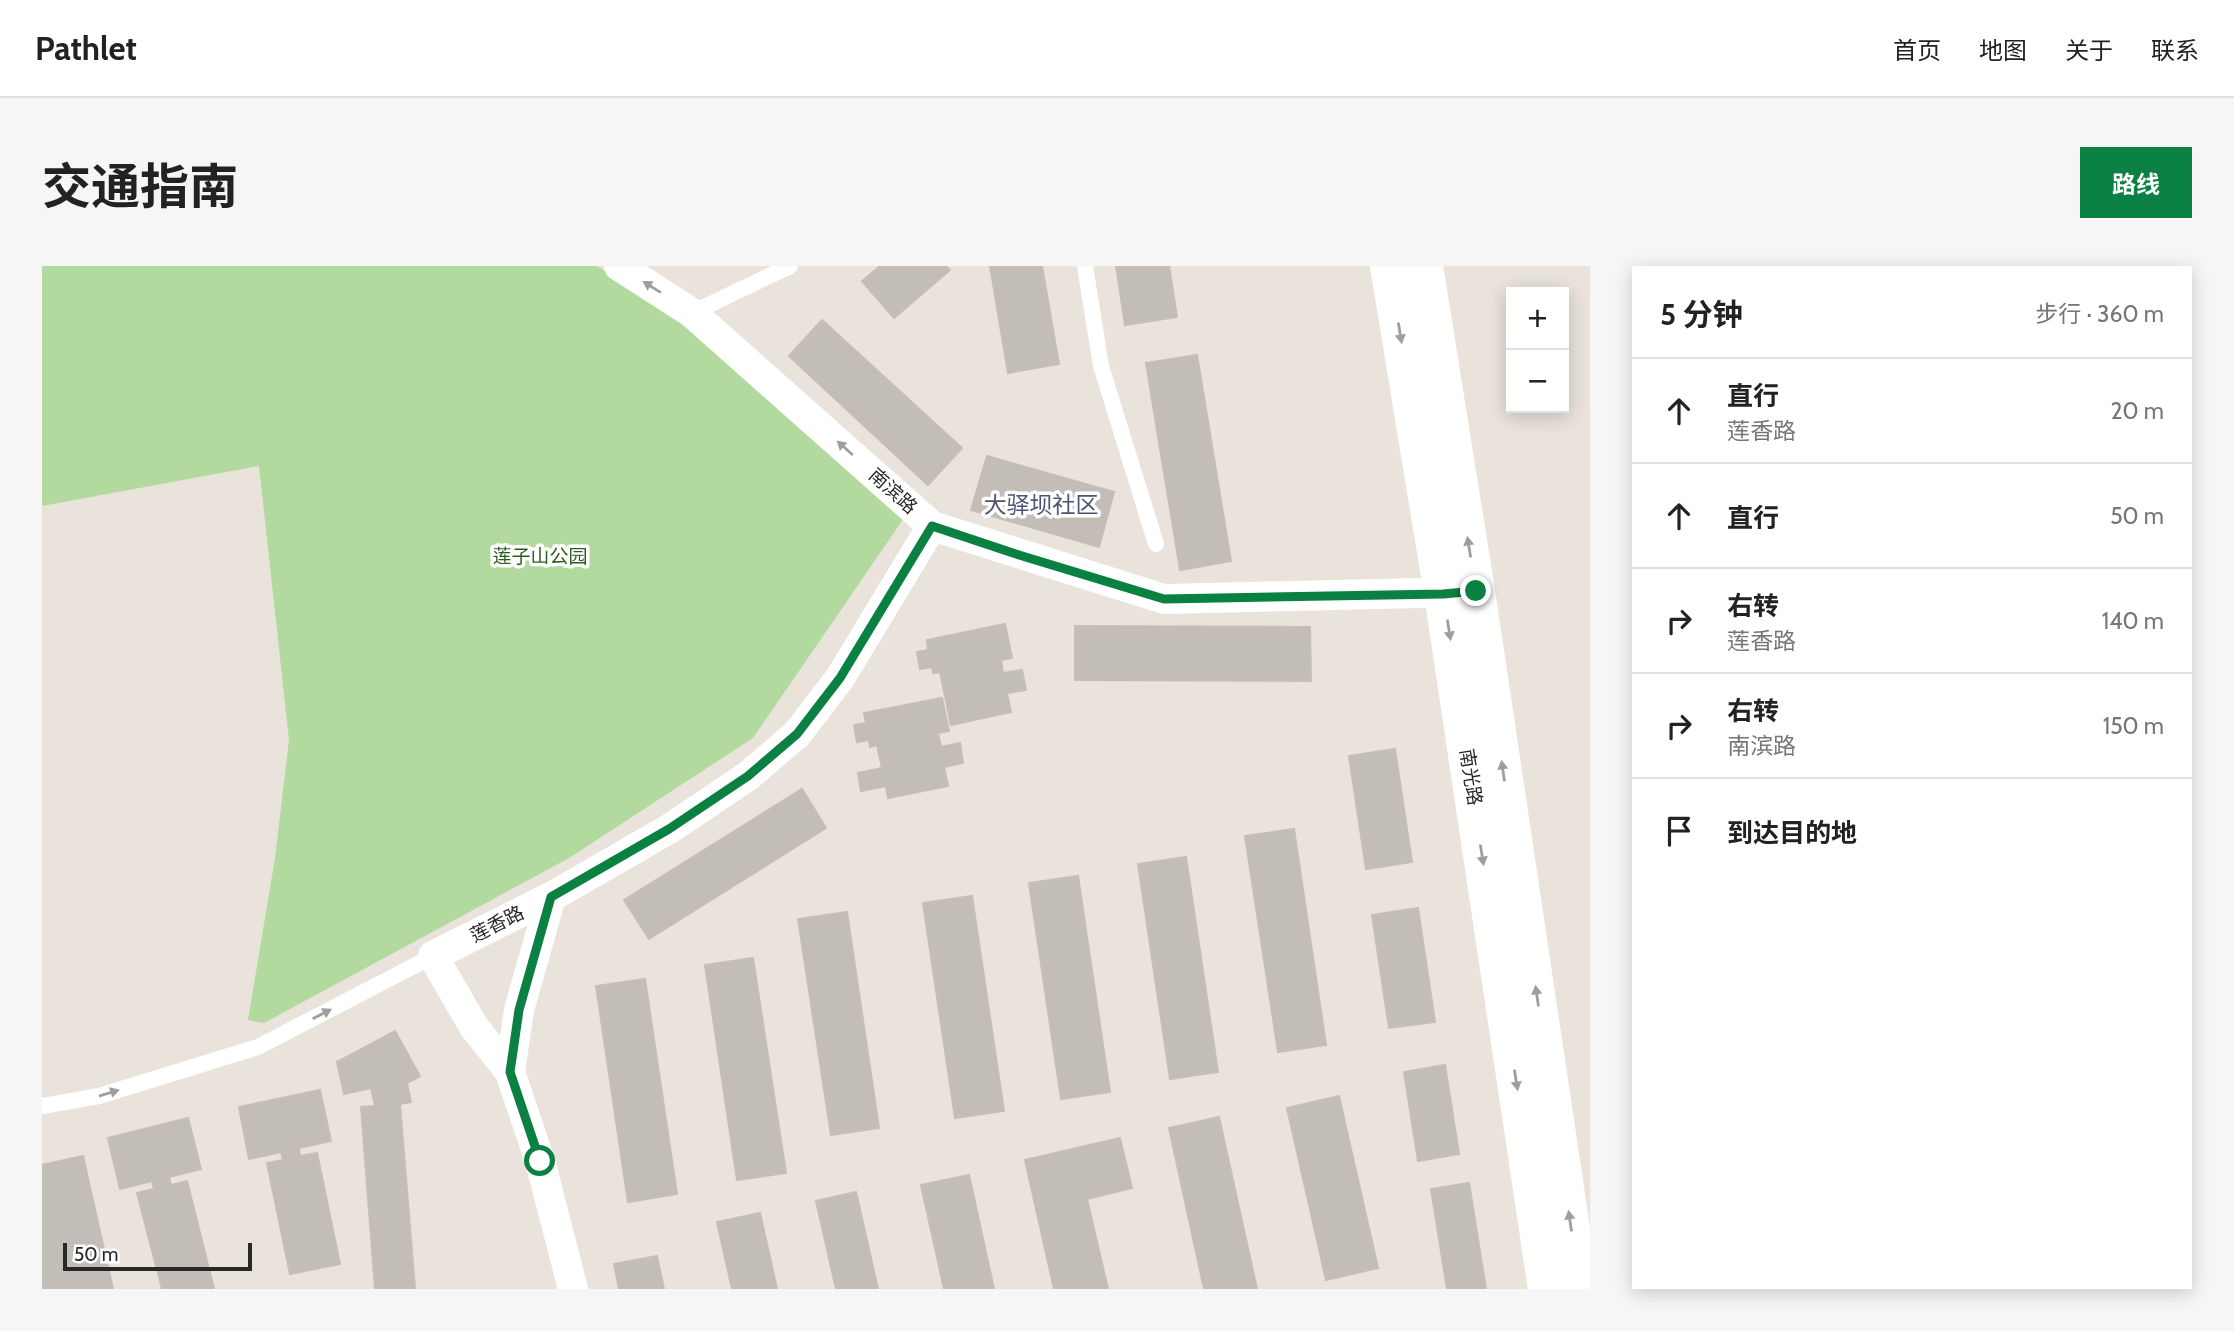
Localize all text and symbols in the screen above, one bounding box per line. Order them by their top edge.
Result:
text: Pathlet [35,28,137,68]
text: 首页 [1893,36,1941,65]
text: 地图 [1979,36,2027,65]
text: 关于 [2065,36,2113,65]
text: 联系 [2151,36,2199,65]
button: 路线 [2080,147,2192,218]
text: 交通指南 [42,157,238,216]
one-way arrow [642,281,662,294]
map controls [1506,287,1569,413]
button: + [1506,287,1569,350]
text: 5 分钟 [1660,296,1743,333]
text: 步行 · 360 m [2035,300,2164,328]
one-way arrow [1395,322,1406,344]
button: − [1506,350,1569,413]
text: 直行 [1727,380,1779,412]
icon: ahead [1660,392,1698,430]
text: 20 m [2111,397,2164,425]
text: 莲香路 [1727,417,1796,445]
one-way arrow [837,441,854,457]
street label: 南滨路 [864,463,922,519]
district label: 大驿坝社区 [984,491,1099,519]
icon: ahead [1660,497,1698,535]
text: 直行 [1727,502,1779,534]
text: 50 m [2110,502,2164,530]
one-way arrow [1463,535,1474,557]
park label: 莲子山公园 [492,545,588,568]
route end [1460,575,1491,606]
text: 右转 [1727,590,1779,622]
icon: right [1660,602,1698,640]
text: 140 m [2102,607,2164,635]
one-way arrow [1444,620,1455,642]
text: 莲香路 [1727,627,1796,655]
text: 右转 [1727,695,1779,727]
icon: right [1660,707,1698,745]
text: 150 m [2103,712,2164,740]
text: 南滨路 [1727,732,1796,760]
street label: 南光路 [1455,747,1487,807]
one-way arrow [1497,760,1508,782]
icon: arrive [1660,812,1698,850]
text: 到达目的地 [1727,817,1857,849]
one-way arrow [1477,845,1488,867]
street label: 莲香路 [466,901,528,947]
one-way arrow [1531,985,1542,1007]
one-way arrow [312,1009,332,1021]
one-way arrow [1511,1070,1522,1092]
one-way arrow [99,1088,120,1098]
route start [524,1145,555,1176]
one-way arrow [1564,1210,1575,1232]
scale bar [63,1240,252,1272]
text: 50 m [74,1243,118,1266]

